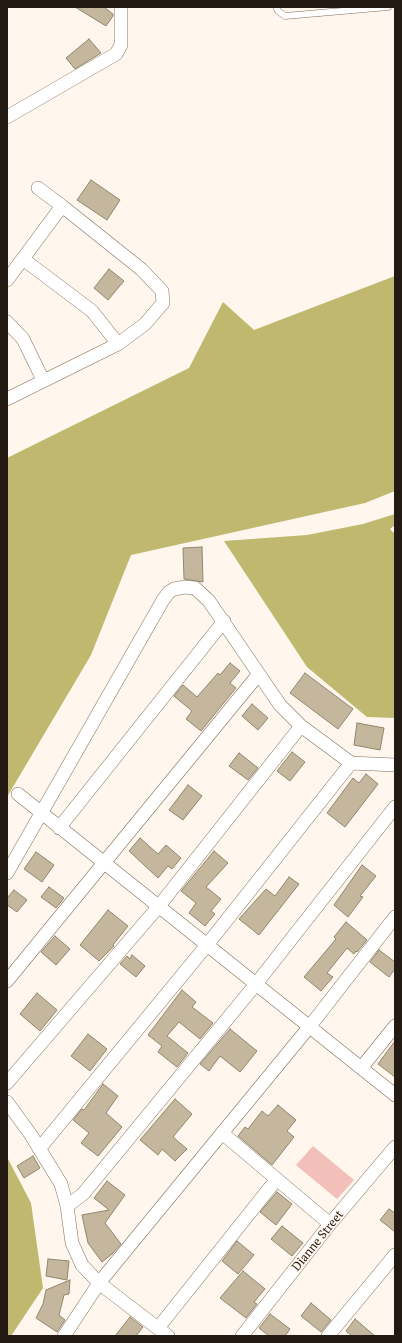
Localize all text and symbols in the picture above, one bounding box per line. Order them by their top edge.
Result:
street label: Dianne Street [289,1208,347,1274]

